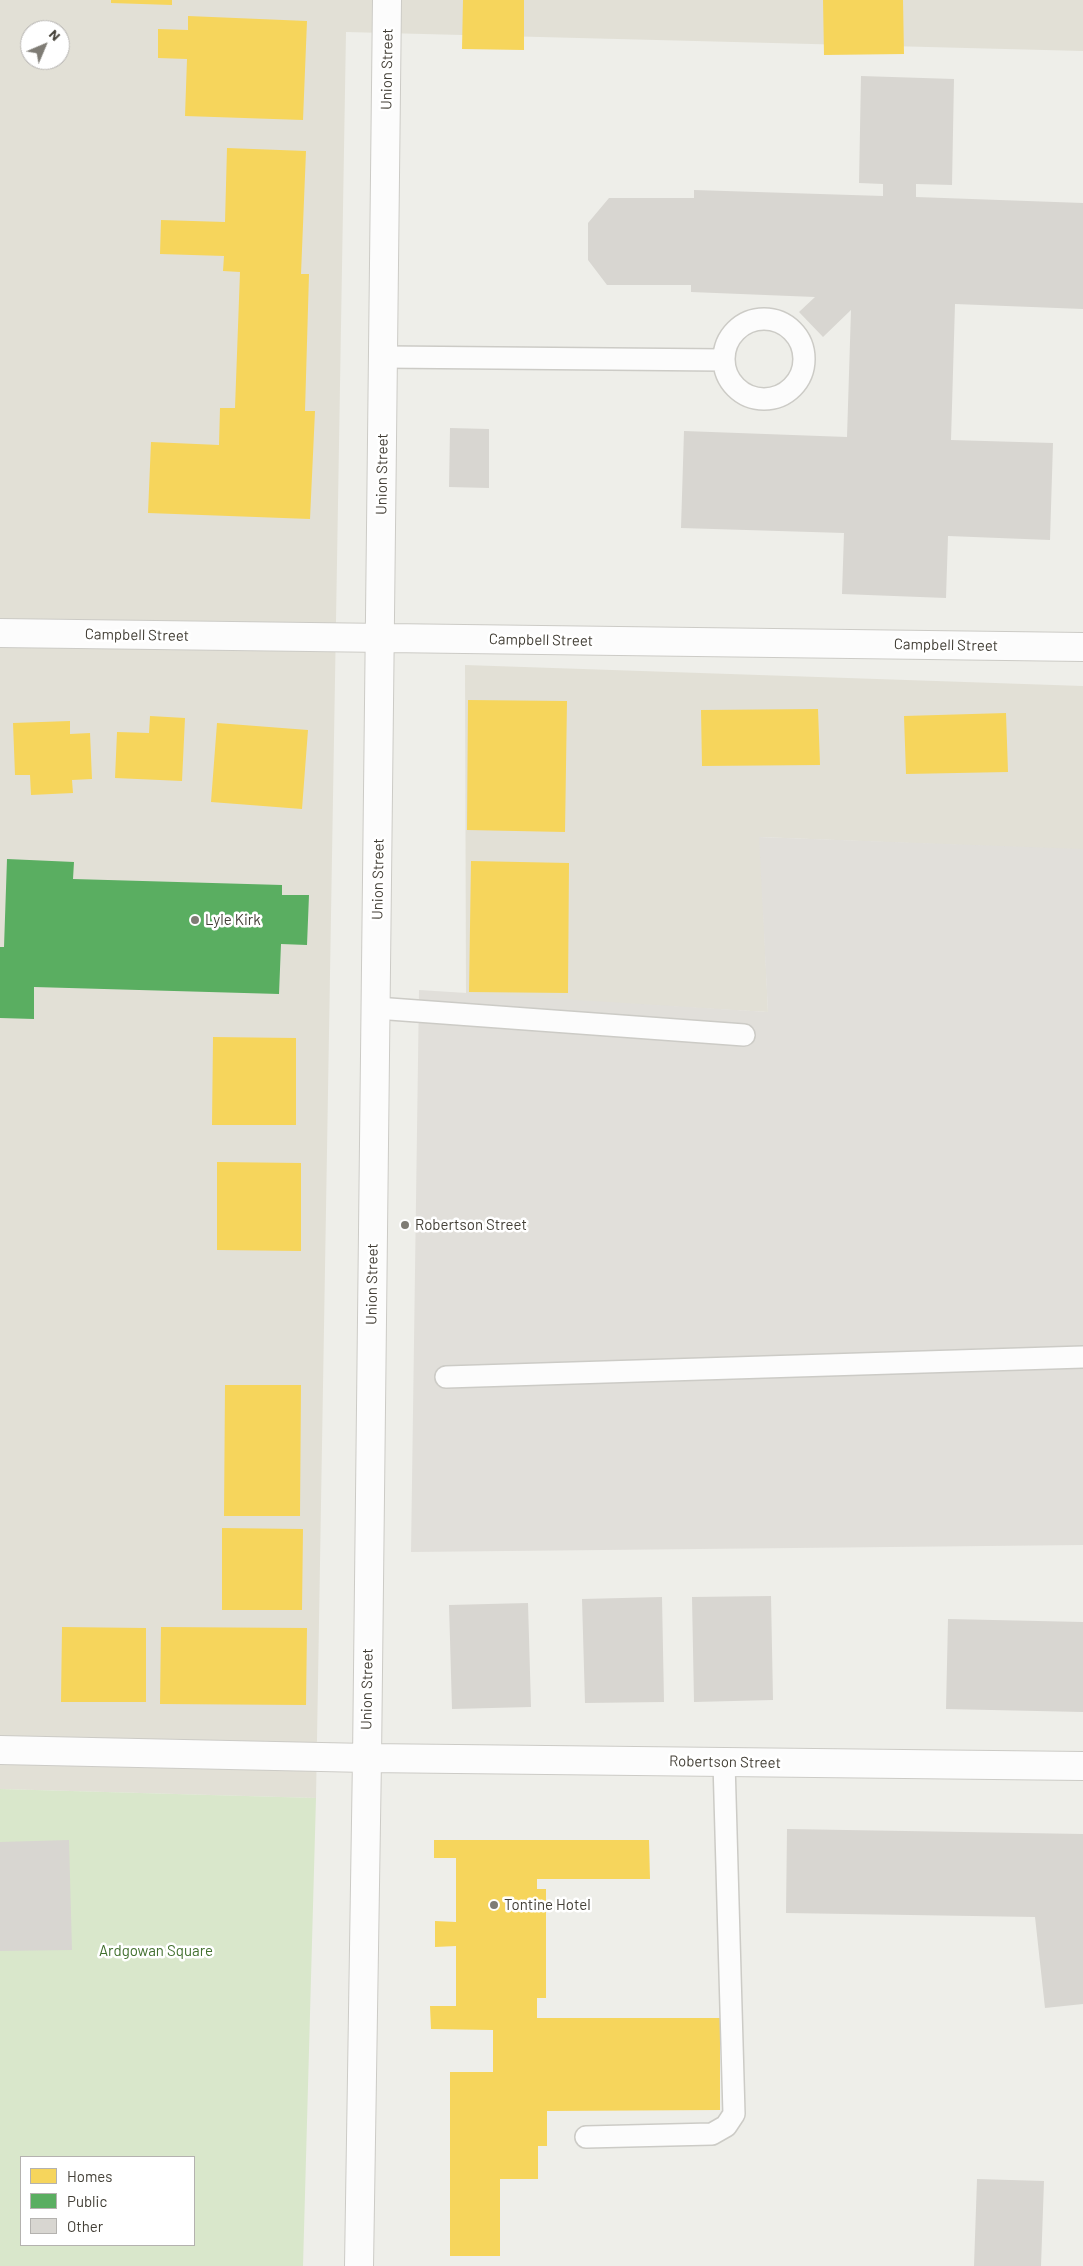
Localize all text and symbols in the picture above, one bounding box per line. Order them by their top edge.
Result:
north arrow [20,20,70,70]
text: N [46,25,65,44]
street label: Union Street [377,28,397,110]
street label: Union Street [372,433,392,515]
street label: Campbell Street [85,625,189,645]
street label: Campbell Street [489,630,593,650]
street label: Campbell Street [894,635,998,655]
street label: Union Street [368,838,388,920]
place label: Lyle Kirk [205,911,261,929]
marker: Lyle Kirk [189,914,201,926]
place label: Robertson Street [415,1216,527,1234]
marker: Robertson Street [399,1219,411,1231]
street label: Union Street [362,1243,382,1325]
street label: Union Street [357,1648,377,1730]
street label: Robertson Street [669,1752,781,1772]
place label: Tontine Hotel [504,1896,591,1914]
marker: Tontine Hotel [488,1899,500,1911]
park label: Ardgowan Square [99,1942,213,1960]
legend [20,2156,195,2246]
text: Homes [67,2167,112,2185]
text: Public [67,2192,107,2210]
text: Other [67,2217,103,2235]

